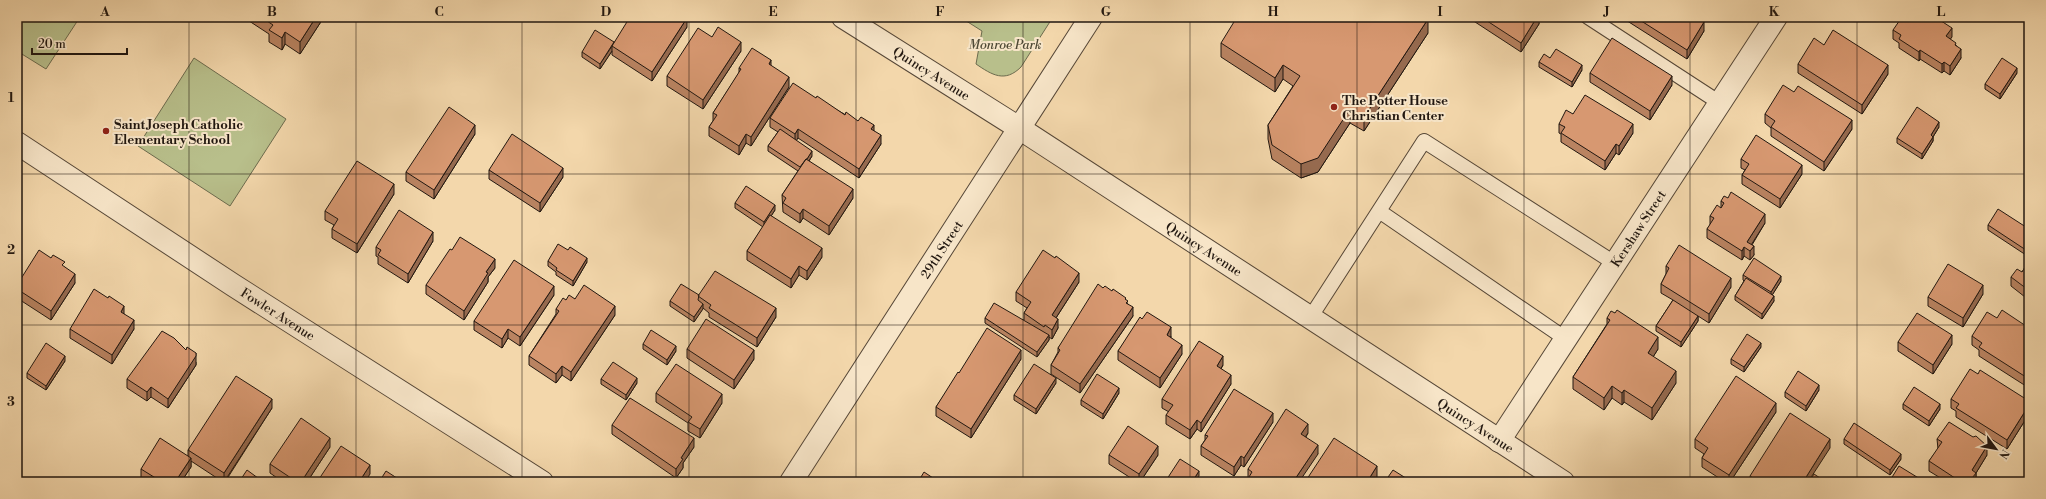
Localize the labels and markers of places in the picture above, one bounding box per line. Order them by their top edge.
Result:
place label: The Potter House Christian Center [1342,93,1448,124]
marker: The Potter House Christian Center [1329,102,1339,112]
place label: Saint Joseph Catholic Elementary School [114,117,243,148]
marker: Saint Joseph Catholic Elementary School [101,126,111,136]

